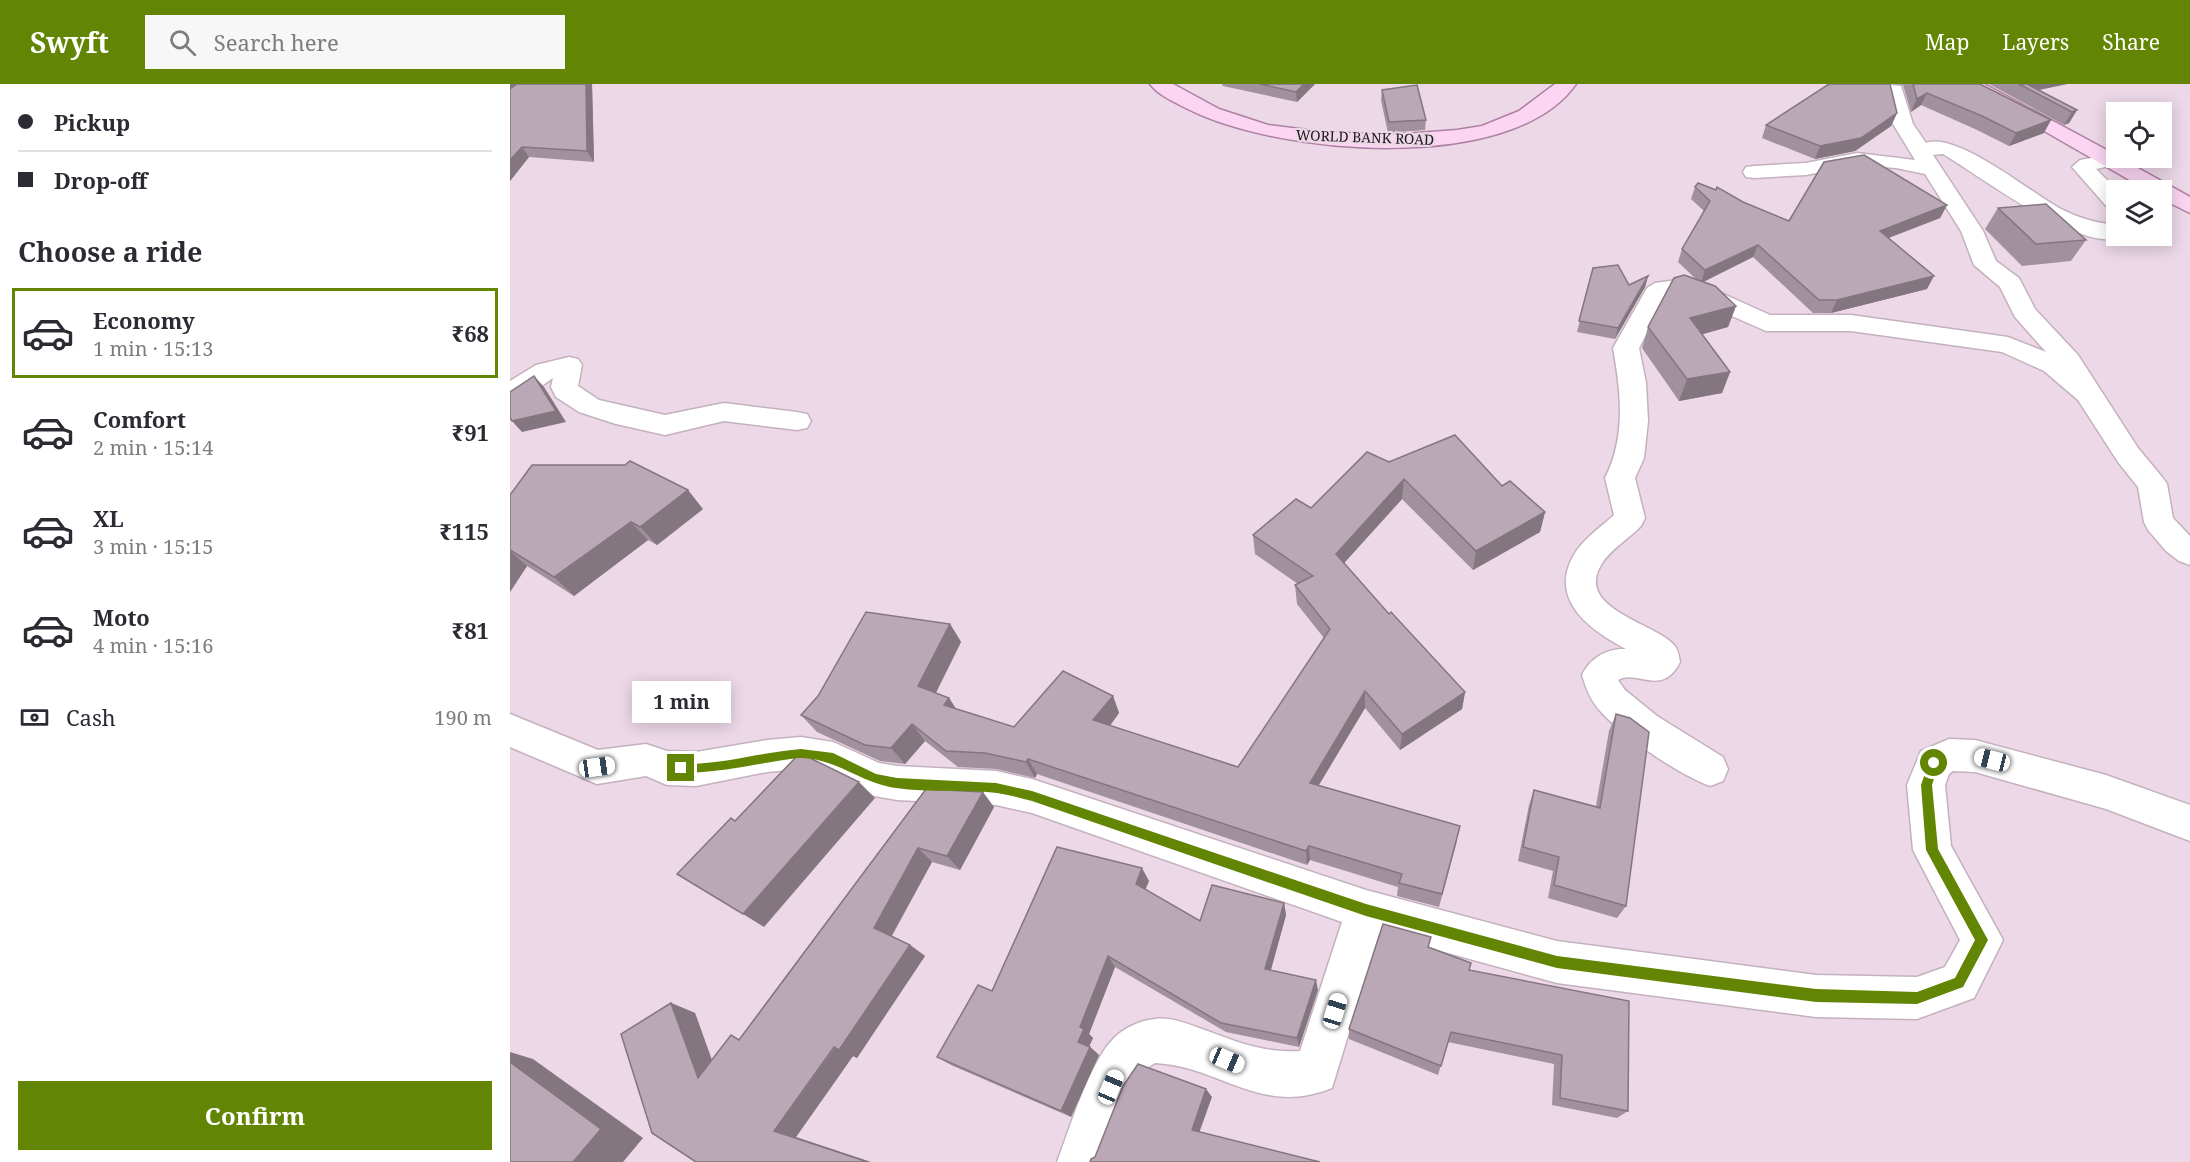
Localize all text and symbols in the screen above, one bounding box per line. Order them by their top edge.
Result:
search box [145,15,565,69]
text: Swyft [30,23,109,61]
icon: search [166,26,199,59]
text: Search here [214,27,339,57]
text: Map [1925,28,1969,56]
text: Layers [2002,28,2069,56]
text: Share [2102,28,2160,56]
map controls [2106,102,2172,246]
button: locate [2106,102,2172,168]
text: Pickup [54,107,130,137]
street label: WORLD BANK ROAD [1295,125,1435,149]
text: Drop-off [54,165,147,195]
button: layers [2106,180,2172,246]
text: Choose a ride [18,233,203,270]
text: Economy [93,305,195,335]
icon: car [21,306,75,360]
text: ₹68 [452,318,489,348]
text: 1 min · 15:13 [93,335,213,362]
text: Comfort [93,404,186,434]
icon: car [21,405,75,459]
text: ₹91 [452,417,489,447]
text: 2 min · 15:14 [93,434,213,461]
text: XL [93,503,124,533]
icon: car [21,504,75,558]
text: ₹115 [439,516,489,546]
text: 3 min · 15:15 [93,533,213,560]
text: Moto [93,602,150,632]
icon: car [21,603,75,657]
text: ₹81 [452,615,489,645]
text: 4 min · 15:16 [93,632,213,659]
callout: 1 min [632,681,730,723]
text: 1 min [653,688,710,715]
icon: cash [18,701,51,734]
text: Cash [66,702,116,732]
text: 190 m [434,704,492,731]
car [1972,747,2012,773]
route start [1920,749,1947,776]
route end [667,754,694,781]
car [578,756,616,778]
car [1321,991,1349,1031]
car [1207,1045,1247,1075]
car [1096,1067,1126,1107]
button: Confirm [18,1081,492,1150]

